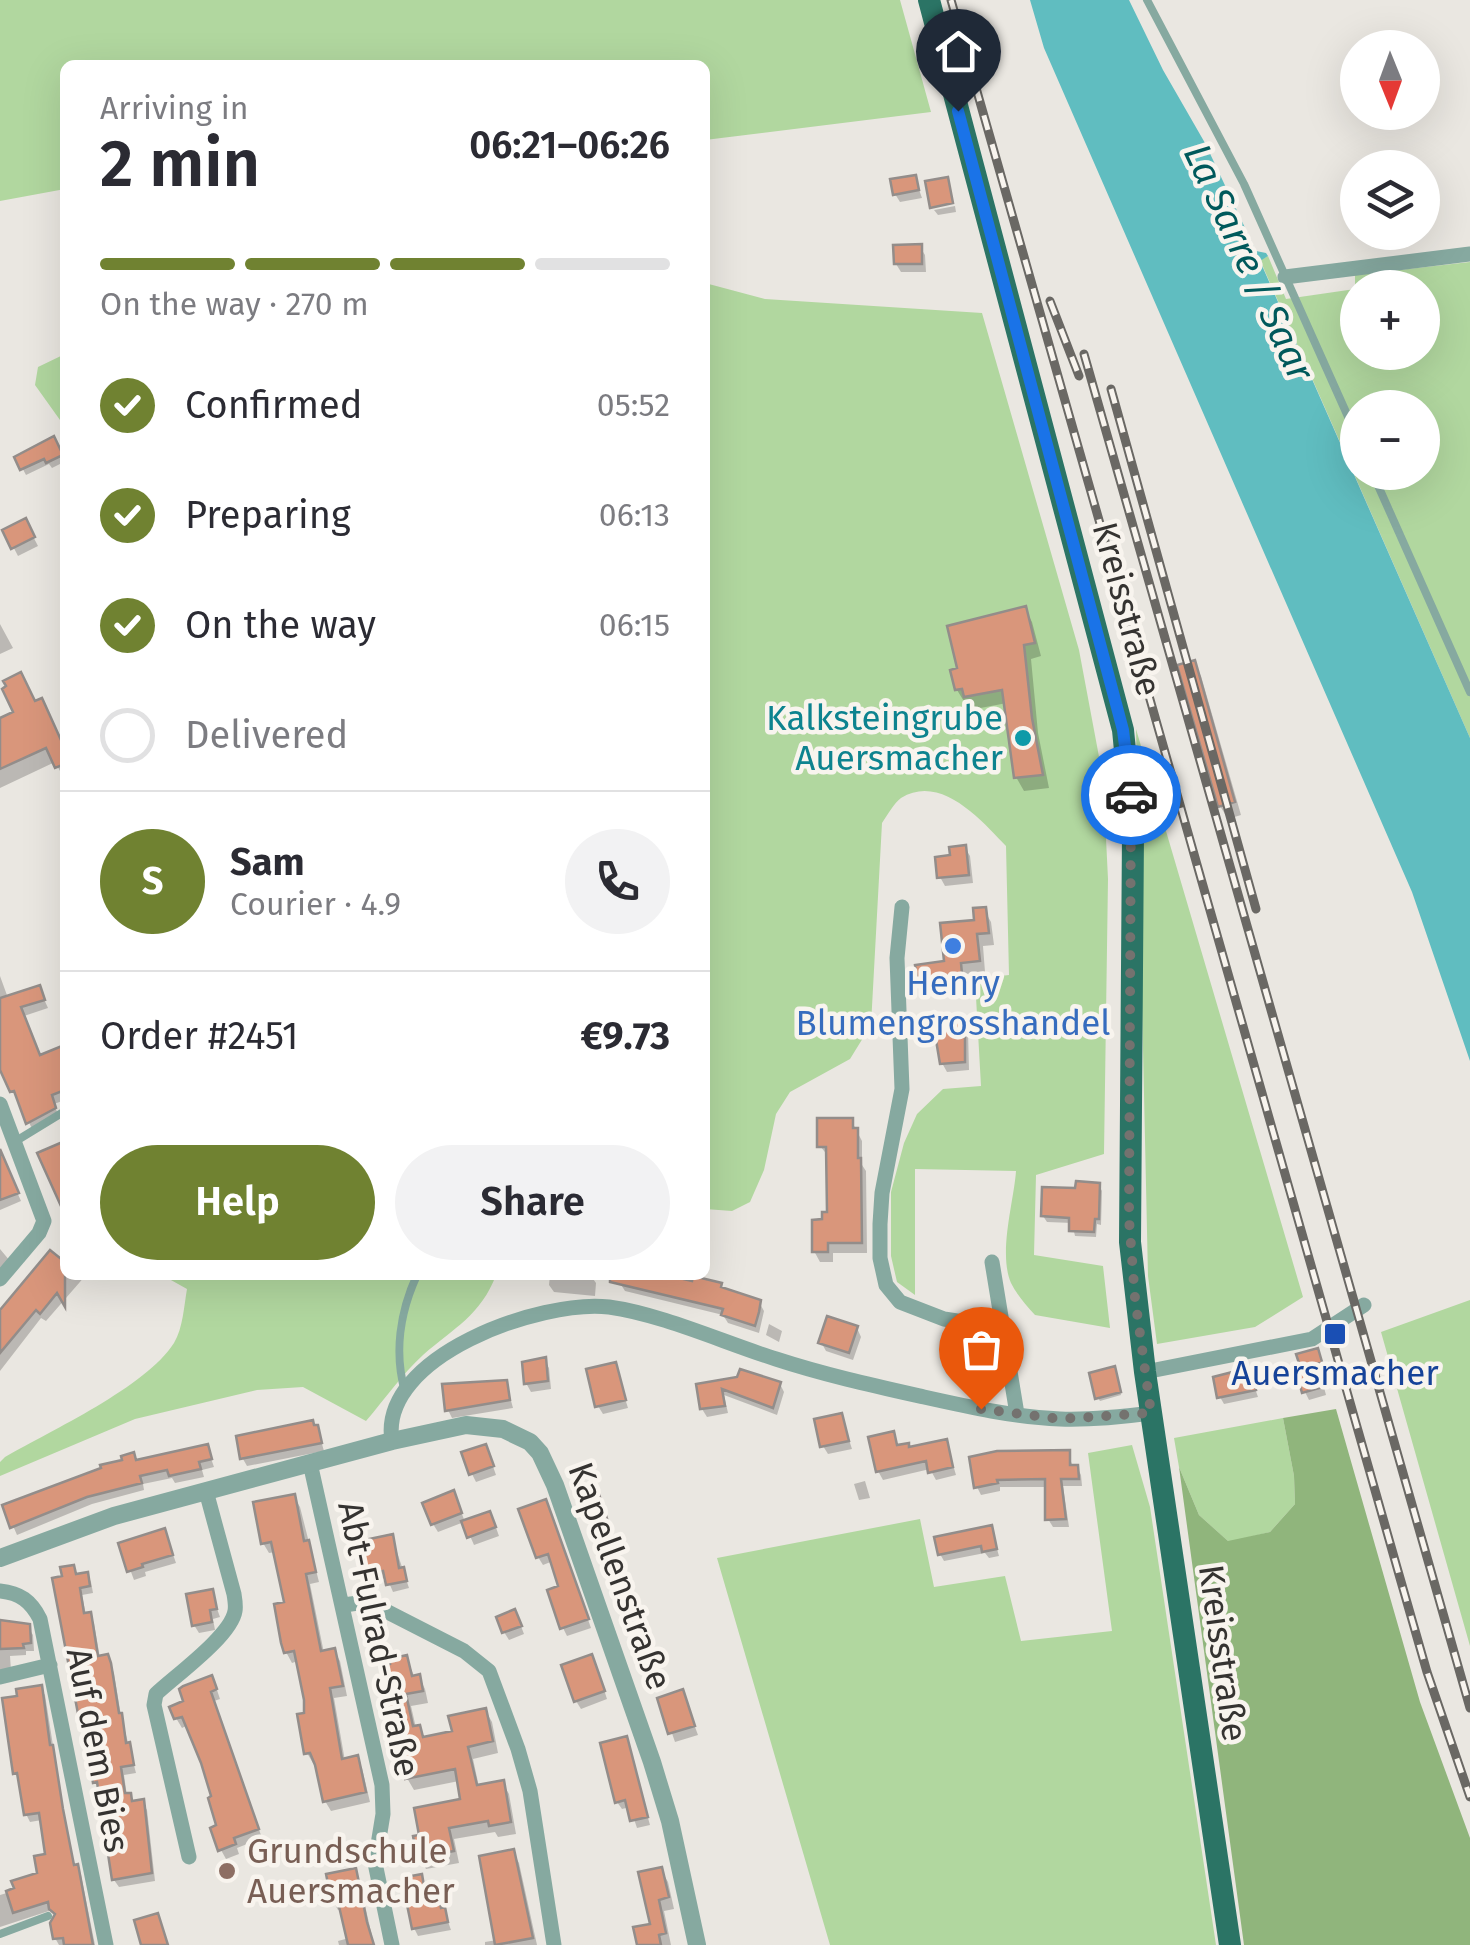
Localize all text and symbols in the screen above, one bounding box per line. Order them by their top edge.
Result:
pin [916,9,1001,112]
icon: home [931,24,986,79]
north arrow [1340,30,1440,130]
map controls [1340,30,1440,490]
text: Arriving in [100,89,248,127]
text: 06:21–06:26 [469,122,670,168]
text: 2 min [100,125,260,203]
water label: La Sarre / Saar [1174,136,1325,389]
button: layers [1340,150,1440,250]
button: + [1340,270,1440,370]
text: On the way · 270 m [100,285,369,323]
icon: check [100,378,155,433]
text: Confirmed [185,382,363,428]
text: 05:52 [597,386,670,424]
button: − [1340,390,1440,490]
icon: check [100,488,155,543]
text: Preparing [185,492,351,538]
text: 06:13 [599,496,670,534]
street label: Kreisstraße [1084,518,1170,700]
icon: check [100,598,155,653]
text: On the way [185,602,376,648]
text: 06:15 [599,606,670,644]
place label: Kalksteingrube Auersmacher [766,697,1003,779]
text: Delivered [185,712,348,758]
marker: Kalksteingrube Auersmacher [1012,727,1034,749]
courier [1081,745,1181,845]
icon: car [1104,768,1159,823]
button: phone [565,829,670,934]
text: Sam [230,839,305,885]
text: S [142,858,163,904]
text: Courier · 4.9 [230,885,401,923]
marker: Henry Blumengrosshandel [942,935,964,957]
place label: Henry Blumengrosshandel [795,962,1111,1044]
text: Order #2451 [100,1013,299,1059]
text: €9.73 [580,1013,670,1059]
button: Help [100,1145,375,1260]
button: Share [395,1145,670,1260]
pin [939,1307,1024,1410]
marker: Auersmacher [1322,1321,1348,1347]
icon: bag [954,1322,1009,1377]
place label: Auersmacher [1231,1352,1439,1394]
street label: Kapellenstraße [559,1456,681,1696]
street label: Abt-Fulrad-Straße [329,1497,429,1781]
street label: Kreisstraße [1190,1562,1256,1744]
street label: Auf dem Bies [58,1644,138,1856]
place label: Grundschule Auersmacher [247,1830,455,1912]
marker: Grundschule Auersmacher [216,1860,238,1882]

